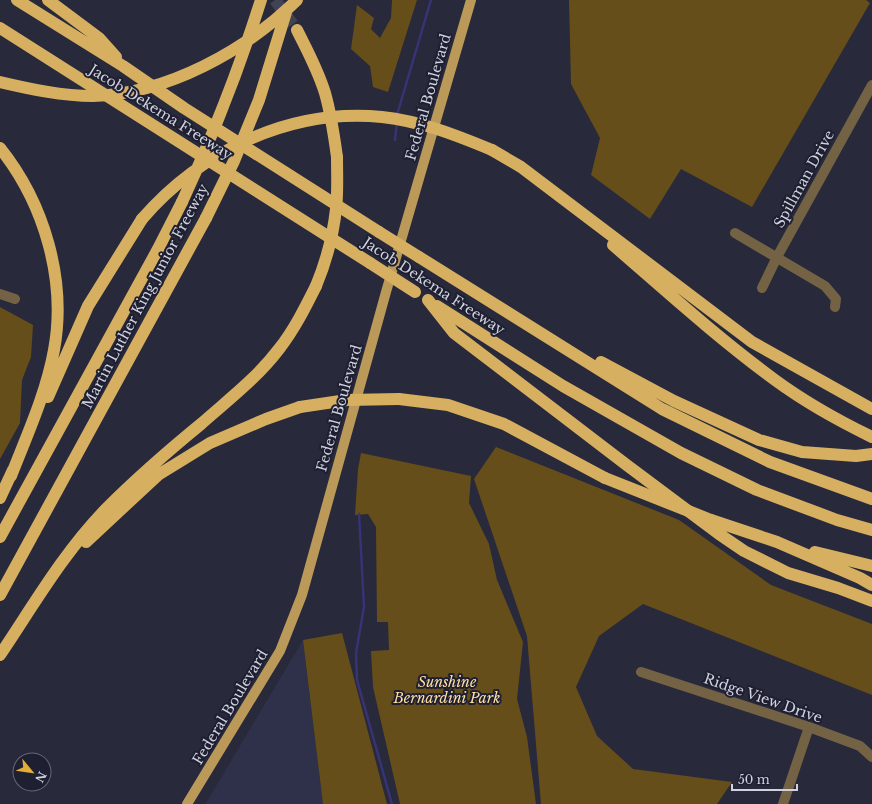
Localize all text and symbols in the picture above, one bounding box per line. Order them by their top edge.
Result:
street label: Federal Boulevard [401,31,455,163]
street label: Jacob Dekema Freeway [84,59,236,164]
street label: Spillman Drive [770,127,838,231]
street label: Martin Luther King Junior Freeway [78,180,212,412]
street label: Jacob Dekema Freeway [358,232,508,339]
street label: Federal Boulevard [312,342,366,474]
street label: Federal Boulevard [189,646,272,768]
street label: Ridge View Drive [701,669,825,727]
park label: Sunshine Bernardini Park [393,673,500,707]
north arrow [12,752,52,792]
scale bar [732,766,797,792]
text: N [32,769,49,785]
text: 50 m [738,772,770,787]

